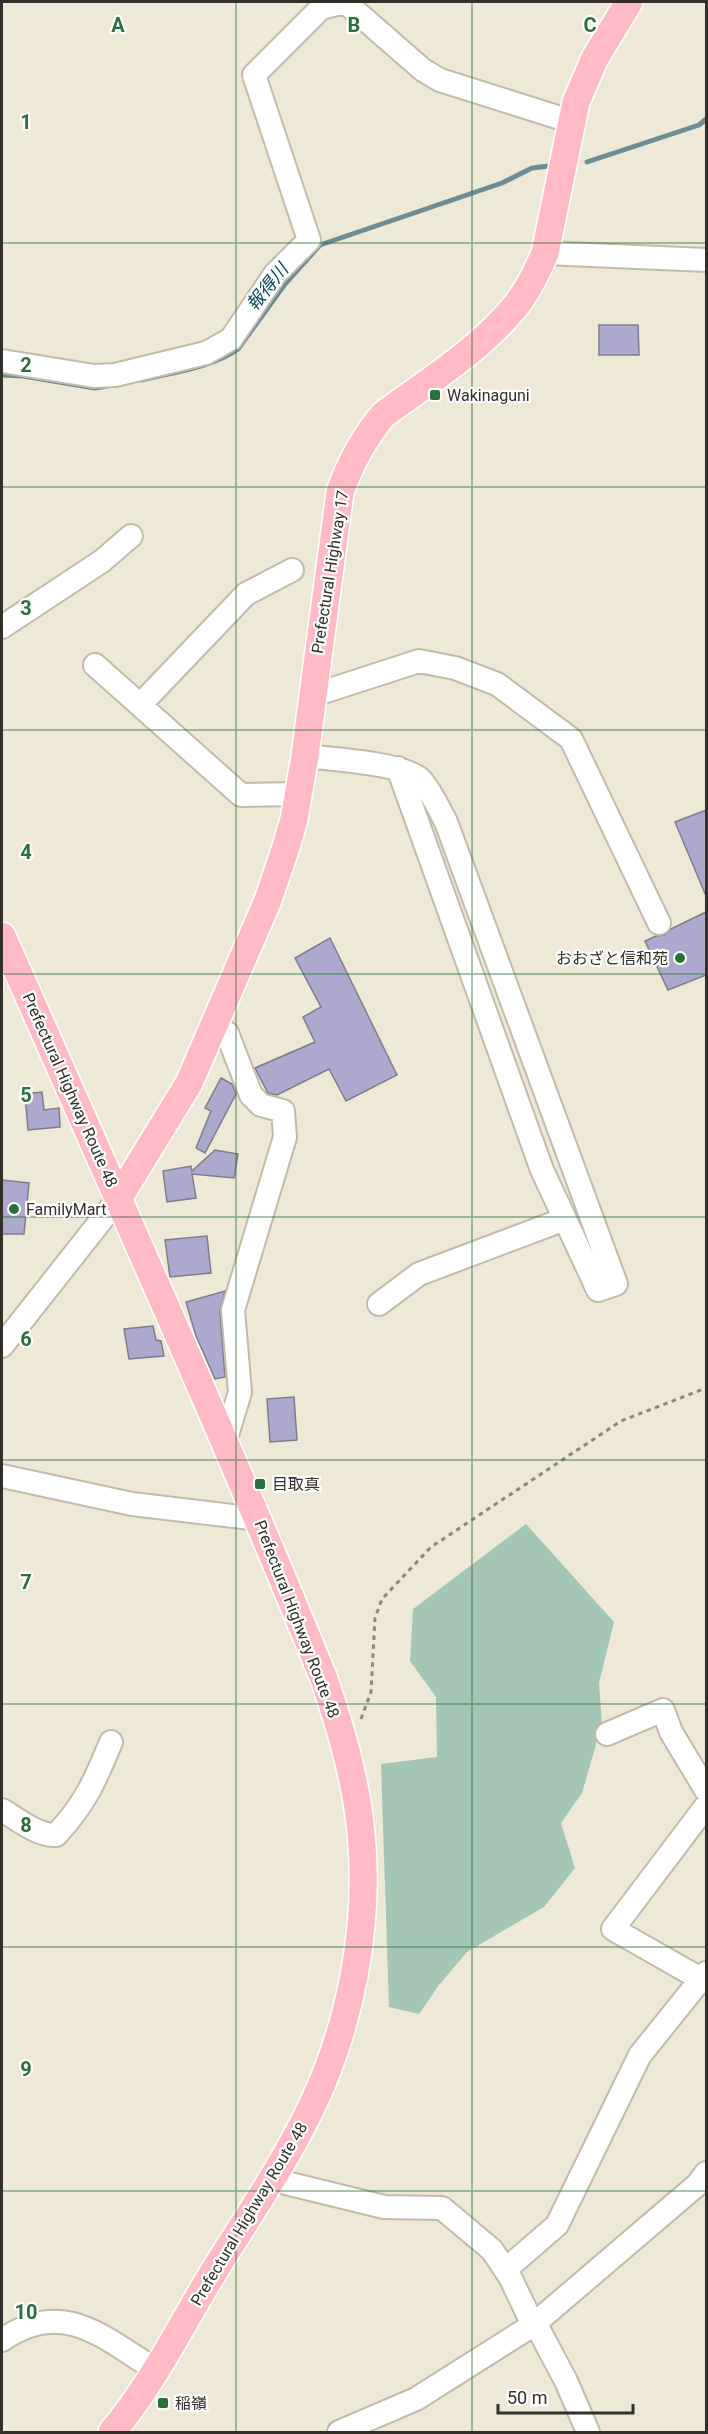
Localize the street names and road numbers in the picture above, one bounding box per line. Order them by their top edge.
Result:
street label: Prefectural Highway 17 [308,489,352,655]
street label: Prefectural Highway Route 48 [19,990,121,1190]
street label: Prefectural Highway Route 48 [250,1517,344,1721]
street label: Prefectural Highway Route 48 [187,2119,311,2309]

